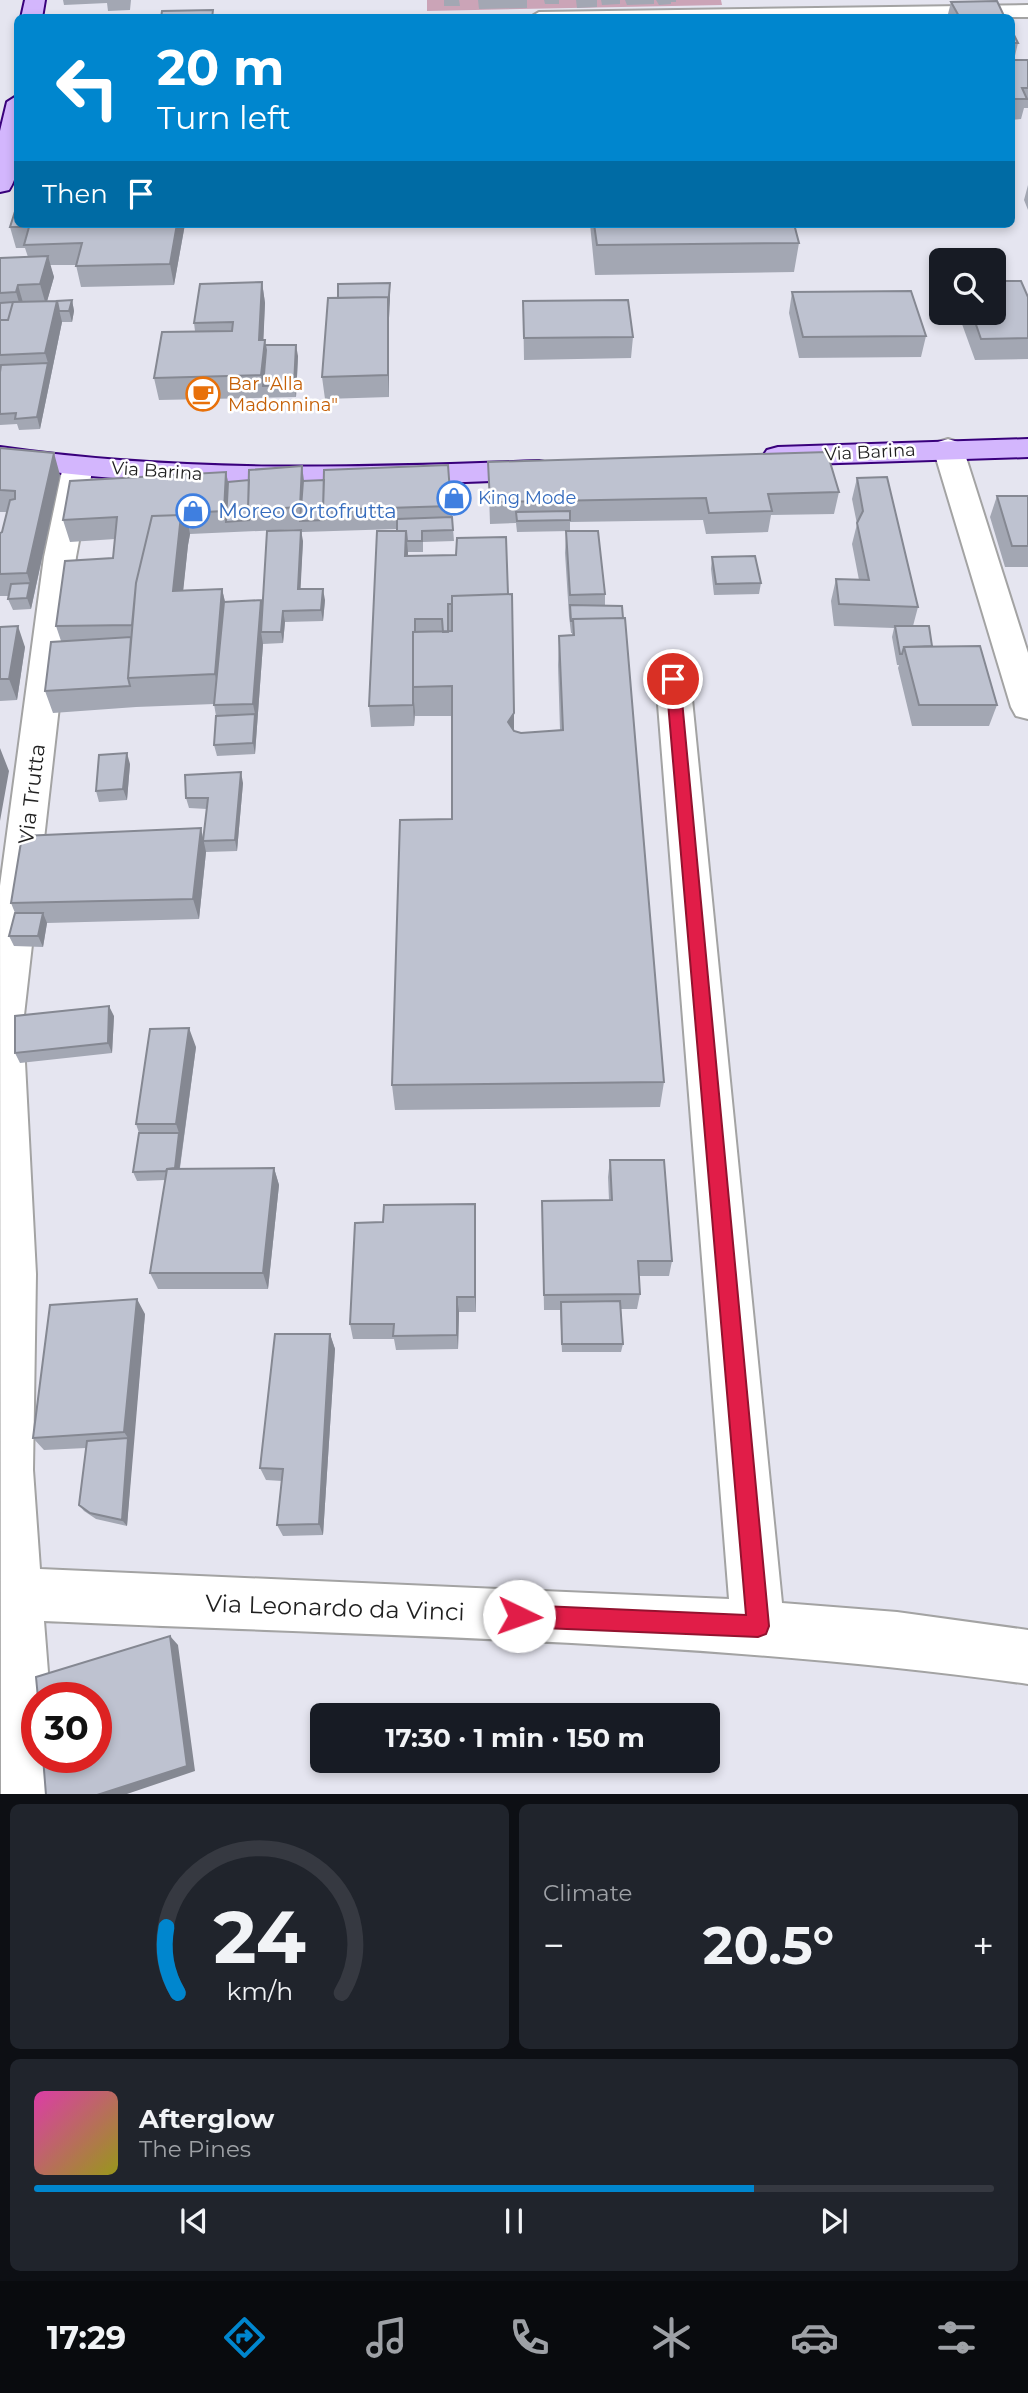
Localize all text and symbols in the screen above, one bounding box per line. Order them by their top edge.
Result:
text: 20 m [157,38,284,97]
icon: left [42,42,133,133]
text: Turn left [157,98,291,137]
icon: arrive [122,175,160,213]
text: Then [42,178,108,210]
map controls [929,248,1006,325]
button: search [929,248,1006,325]
place label: Bar "Alla Madonnina" [228,373,338,416]
cafe icon: Bar "Alla Madonnina" [184,375,222,413]
street label: Via Barina [824,439,916,465]
street label: Via Barina [111,457,203,485]
shop icon: King Mode [435,479,473,517]
place label: King Mode [478,487,577,509]
shop icon: Moreo Ortofrutta [174,492,212,530]
place label: Moreo Ortofrutta [218,498,397,523]
pin [643,649,703,709]
icon: arrive [654,660,692,698]
street label: Via Trutta [13,742,50,846]
position arrow [482,1579,556,1653]
street label: Via Leonardo da Vinci [205,1588,465,1627]
speed limit sign: 30 [21,1682,112,1773]
text: 17:30 · 1 min · 150 m [385,1722,645,1754]
text: Climate [543,1879,632,1907]
text: 24 [213,1893,306,1981]
text: 20.5° [703,1914,834,1977]
text: − [543,1922,565,1969]
text: + [972,1922,994,1969]
text: km/h [226,1975,293,2005]
text: Afterglow [139,2103,274,2135]
text: The Pines [139,2135,251,2163]
icon: previous [175,2202,213,2240]
icon: pause [495,2202,533,2240]
icon: next [815,2202,853,2240]
icon: directions [220,2313,269,2362]
icon: music [362,2313,411,2362]
icon: phone [505,2313,554,2362]
icon: climate [647,2313,696,2362]
icon: car [790,2313,839,2362]
icon: filters [932,2313,981,2362]
text: 17:29 [47,2318,126,2357]

